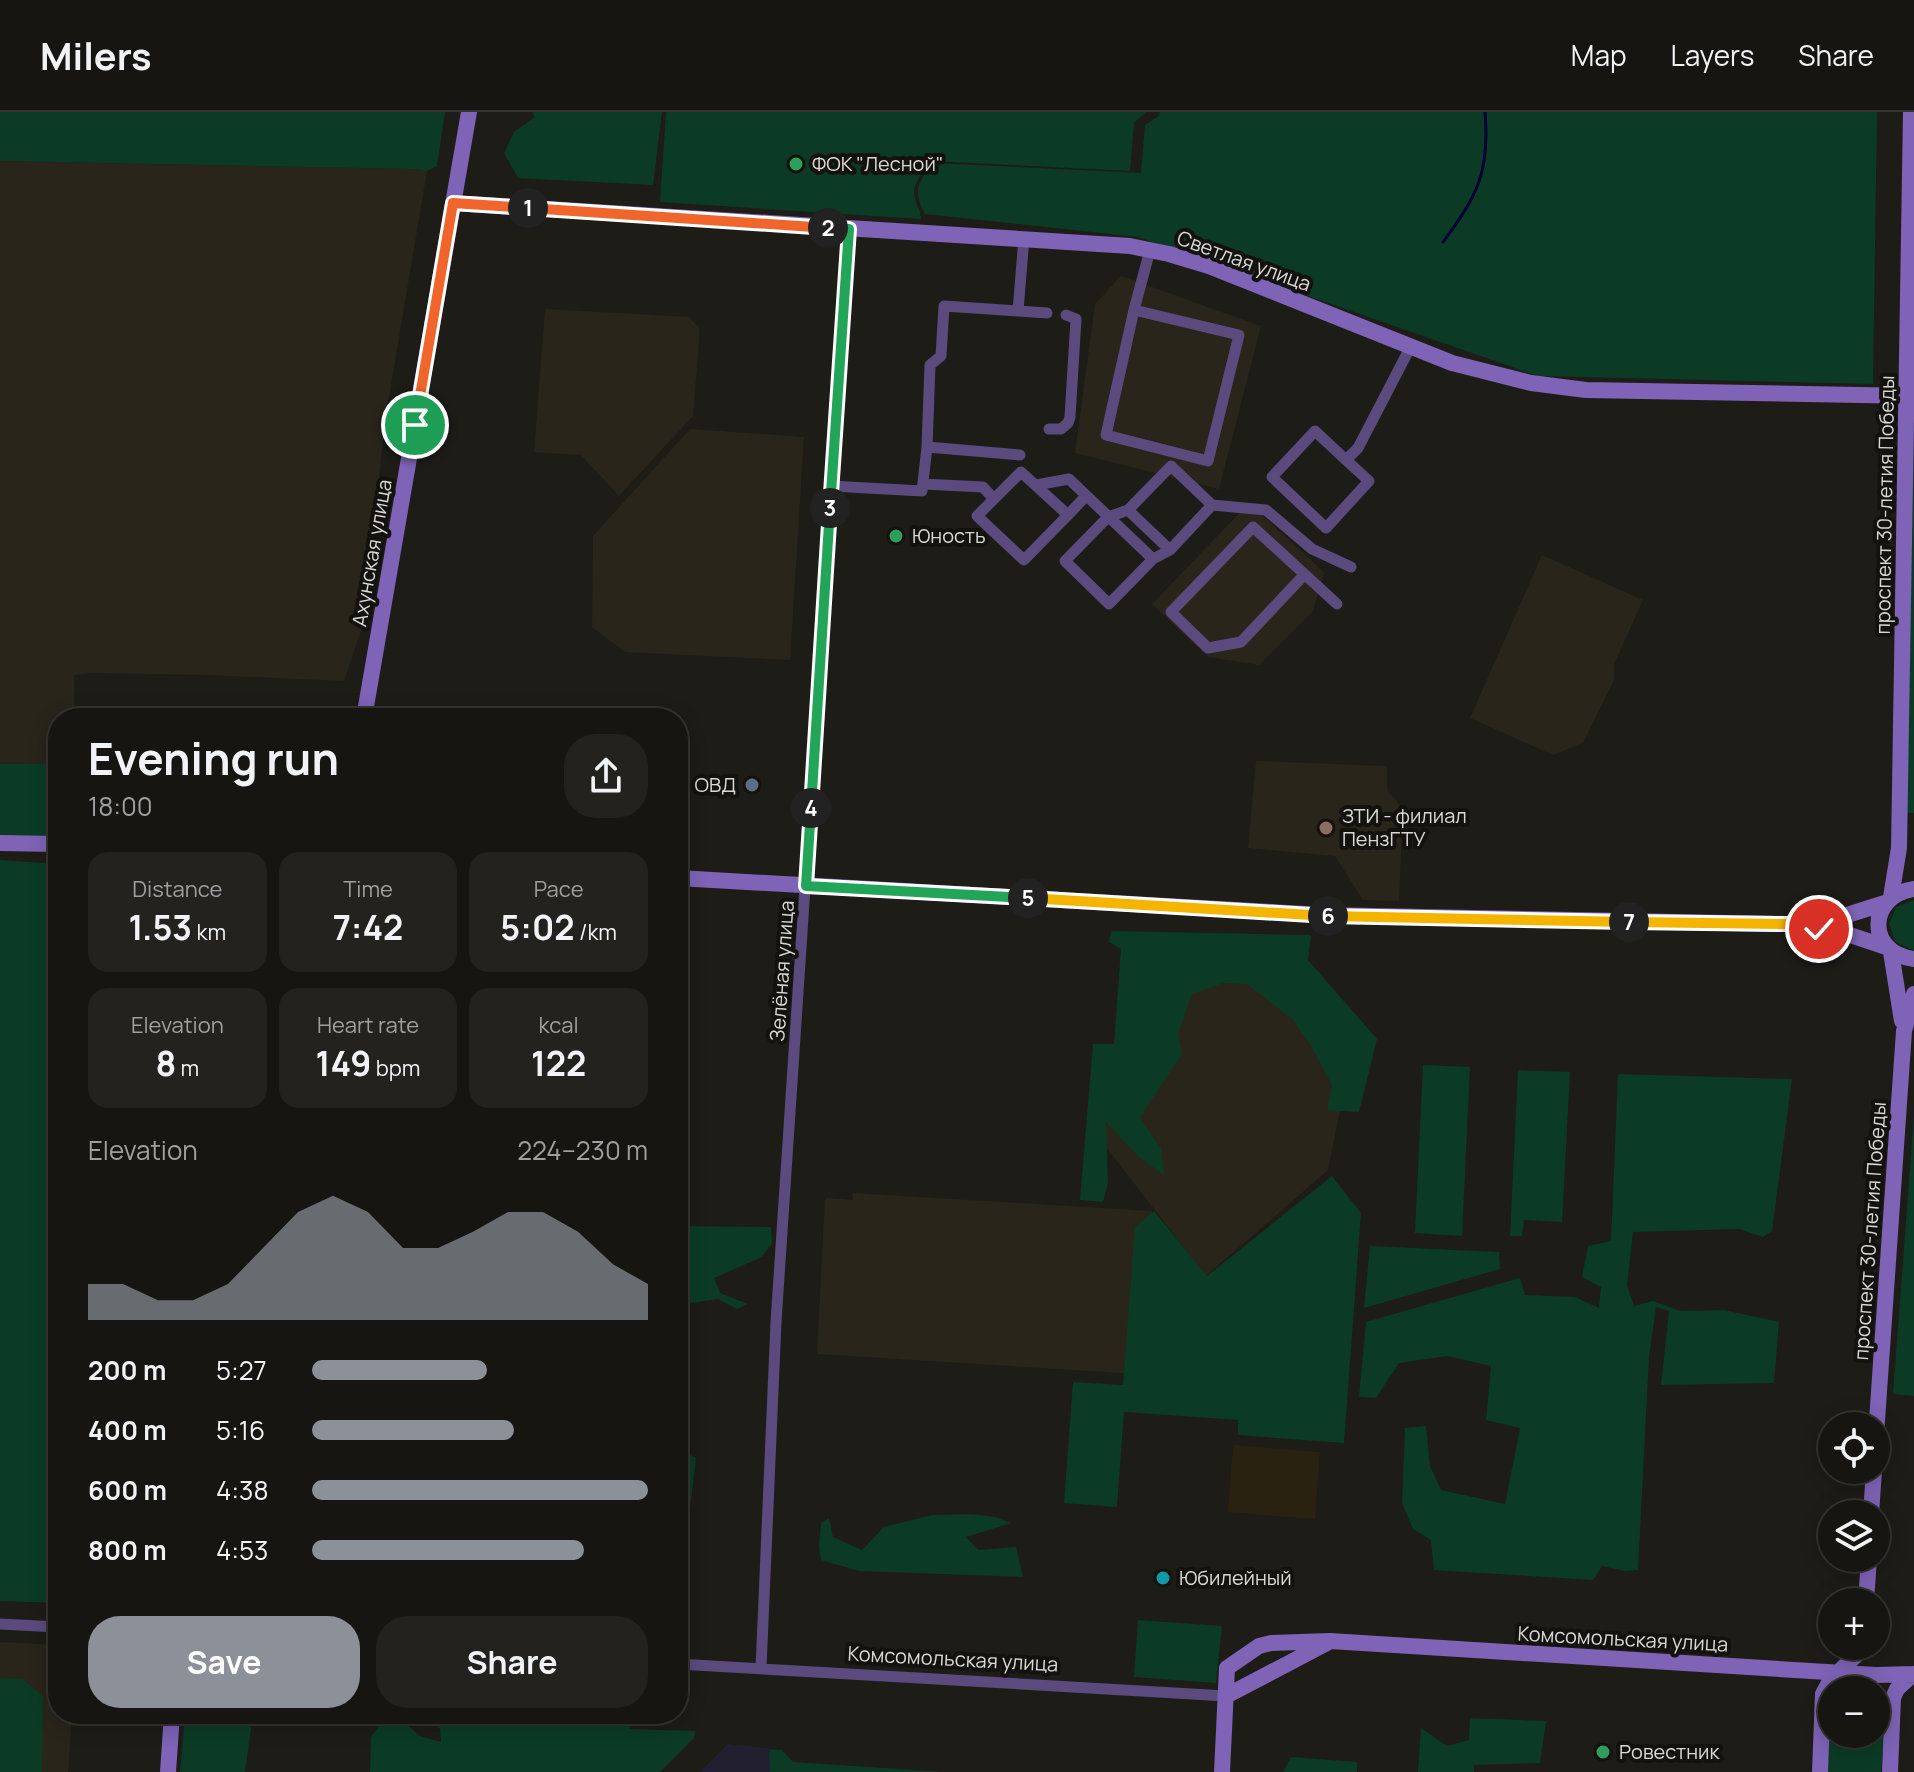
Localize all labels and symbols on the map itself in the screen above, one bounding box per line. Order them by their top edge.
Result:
place label: ФОК "Лесной" [812,150,944,177]
marker: ФОК "Лесной" [787,155,805,173]
pin: 1 [508,188,548,228]
pin: 2 [808,208,848,248]
street label: Светлая улица [1173,224,1315,297]
street label: проспект 30-летия Победы [1869,375,1900,635]
pin [381,391,449,459]
street label: Ахунская улица [345,477,398,629]
pin: 3 [810,488,850,528]
place label: Юность [912,522,986,549]
marker: Юность [887,527,905,545]
place label: ОВД [695,771,736,798]
marker: ОВД [743,776,761,794]
pin: 4 [791,788,831,828]
place label: ЗТИ - филиал ПензГТУ [1342,802,1467,852]
marker: ЗТИ - филиал ПензГТУ [1317,819,1335,837]
pin: 5 [1008,878,1048,918]
pin [1785,895,1853,963]
pin: 6 [1308,896,1348,936]
street label: Зелёная улица [763,900,800,1042]
pin: 7 [1609,902,1649,942]
street label: проспект 30-летия Победы [1847,1101,1892,1361]
place label: Юбилейный [1179,1564,1292,1591]
marker: Юбилейный [1154,1569,1172,1587]
street label: Комсомольская улица [1517,1620,1729,1657]
street label: Комсомольская улица [847,1640,1059,1677]
place label: Ровестник [1619,1738,1720,1765]
marker: Ровестник [1594,1743,1612,1761]

